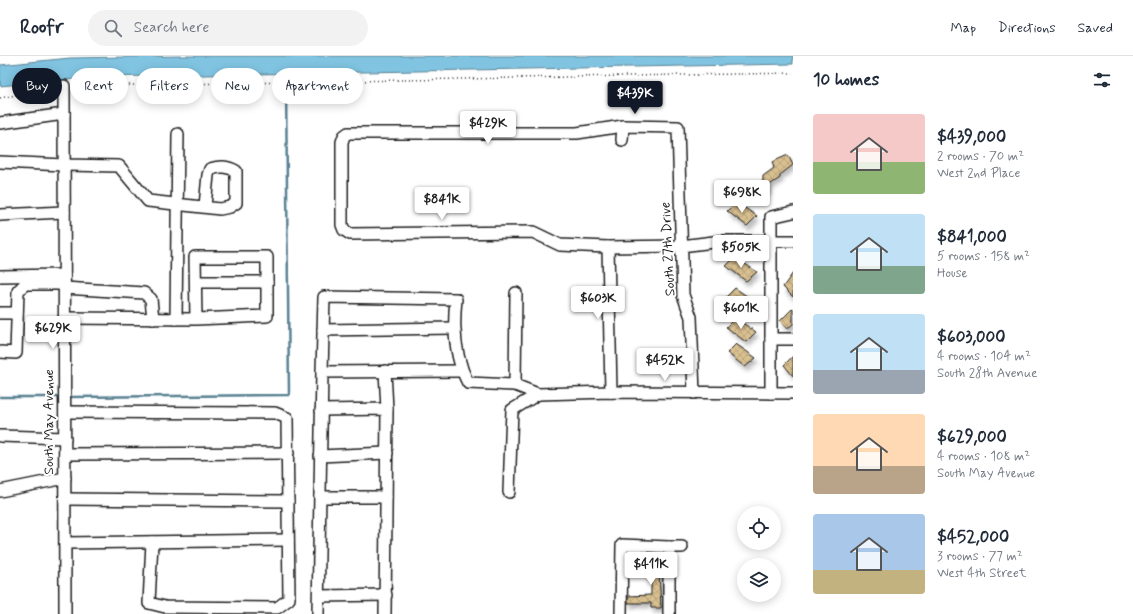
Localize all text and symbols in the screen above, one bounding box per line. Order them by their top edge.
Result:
search box [88,10,368,46]
text: Roofr [20,15,64,40]
icon: search [102,17,124,39]
text: Search here [134,18,209,38]
text: Map [950,19,976,37]
text: Directions [998,19,1056,37]
text: Saved [1078,19,1113,37]
chip: Buy [12,68,62,104]
chip: Rent [70,68,128,104]
chip: Filters [136,68,203,104]
chip: New [211,68,264,104]
chip: Apartment [272,68,363,104]
text: 10 homes [813,69,879,91]
icon: filters [1091,69,1113,91]
pin: $439K [607,81,663,115]
text: $439K [617,85,653,102]
pin: $429K [460,111,516,145]
text: $429K [469,115,507,132]
text: $439,000 [937,126,1006,148]
icon: home [845,130,893,178]
text: 2 rooms · 70 m² [937,148,1024,165]
text: West 2nd Place [937,165,1020,182]
pin: $698K [714,180,770,214]
text: $698K [723,184,761,201]
pin: $841K [414,187,470,221]
text: $841K [423,191,461,208]
street label: South 27th Drive [657,201,679,297]
text: $841,000 [937,226,1007,248]
icon: home [845,230,893,278]
pin: $505K [713,235,769,269]
text: $505K [721,239,761,256]
text: 5 rooms · 158 m² [937,248,1030,265]
text: House [937,265,968,282]
pin: $603K [570,286,626,320]
text: $603K [580,290,616,307]
pin: $601K [713,296,769,330]
text: $601K [723,300,759,317]
pin: $629K [25,316,81,350]
text: $629K [34,320,72,337]
text: $603,000 [937,326,1006,348]
icon: home [845,330,893,378]
pin: $452K [637,348,693,382]
text: 4 rooms · 104 m² [937,348,1031,365]
text: $452K [645,352,685,369]
text: South 28th Avenue [937,365,1037,382]
street label: South May Avenue [40,369,58,475]
text: $629,000 [937,426,1007,448]
icon: home [845,430,893,478]
text: 4 rooms · 108 m² [937,448,1030,465]
text: South May Avenue [937,465,1035,482]
map controls [737,506,781,602]
button: locate [737,506,781,550]
text: $452,000 [937,526,1009,548]
icon: home [845,530,893,578]
text: 3 rooms · 77 m² [937,548,1023,565]
pin: $411K [623,552,679,586]
text: $411K [633,556,669,573]
button: layers [737,558,781,602]
text: West 4th Street [937,565,1026,582]

